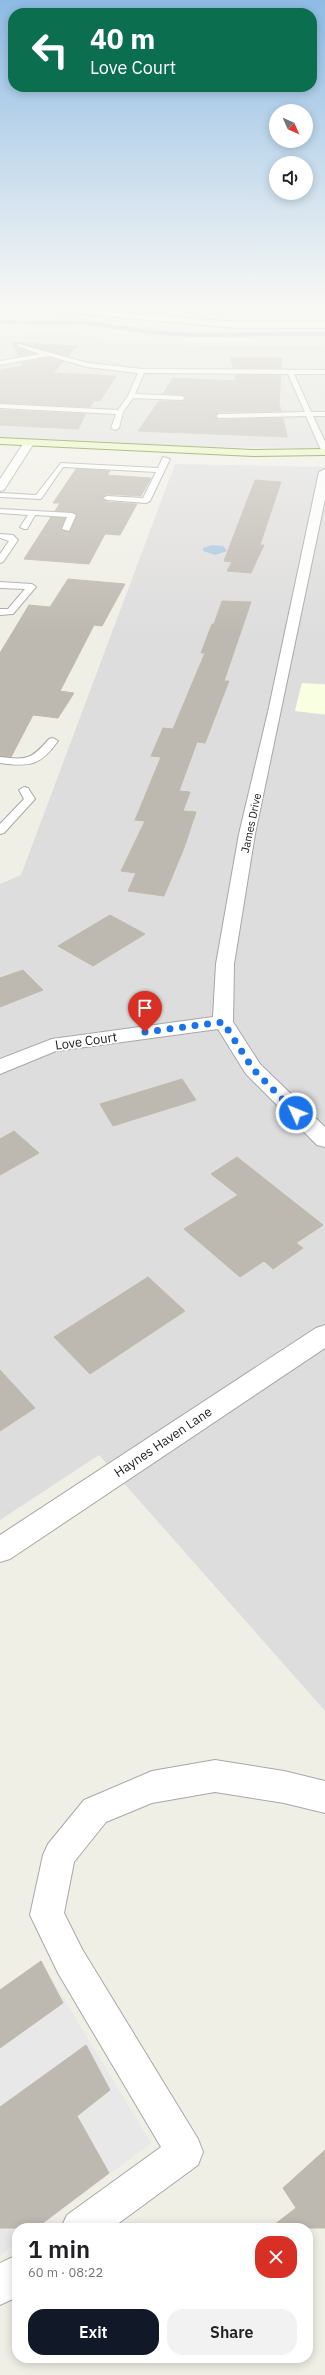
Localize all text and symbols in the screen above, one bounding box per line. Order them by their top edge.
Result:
text: 40 m [90,20,155,57]
icon: left [24,24,76,76]
text: Love Court [90,56,176,79]
north arrow [269,104,313,148]
map controls [269,104,313,200]
button: sound [269,156,313,200]
street label: James Drive [238,792,264,854]
pin [128,991,162,1032]
icon: arrive [134,997,156,1019]
street label: Love Court [54,1028,118,1054]
position arrow [275,1092,317,1134]
street label: Haynes Haven Lane [111,1403,215,1481]
text: 1 min [28,2233,90,2265]
button: close [255,2236,297,2278]
text: 60 m · 08:22 [28,2264,103,2281]
button: Exit [28,2309,159,2355]
button: Share [167,2309,297,2355]

